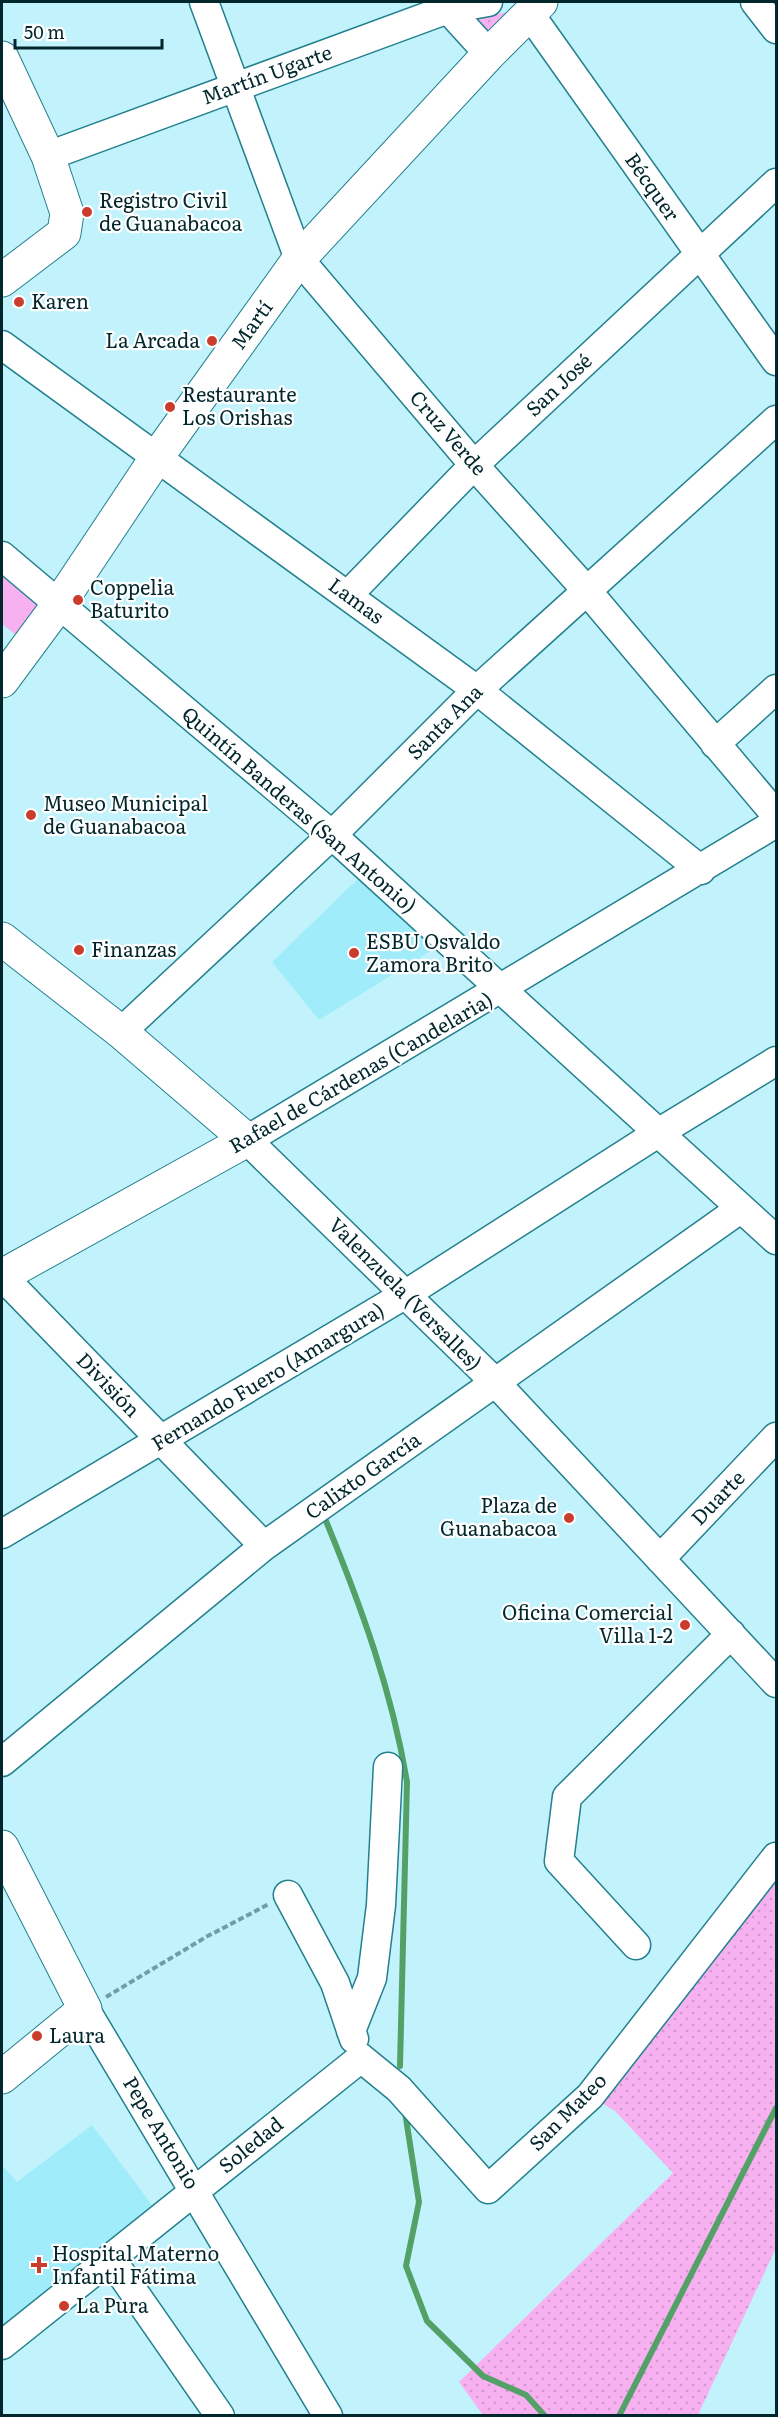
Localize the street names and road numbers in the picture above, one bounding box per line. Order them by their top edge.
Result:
street label: Martín Ugarte [197,36,336,111]
street label: Bécquer [619,145,688,227]
street label: Martí [222,293,279,355]
street label: San José [518,345,597,422]
street label: Cruz Verde [404,382,495,481]
street label: Lamas [323,569,391,630]
street label: Santa Ana [399,676,488,765]
street label: Quintín Banderas (San Antonio) [176,698,424,919]
street label: Rafael de Cárdenas (Candelaria) [223,983,497,1159]
street label: Valenzuela (Versalles) [323,1209,490,1376]
street label: Fernando Fuero (Amargura) [145,1294,389,1457]
street label: División [71,1344,148,1423]
street label: Calixto García [298,1423,426,1525]
street label: Duarte [683,1462,750,1531]
street label: San Mateo [521,2065,612,2156]
street label: Pepe Antonio [117,2070,208,2194]
street label: Soledad [211,2108,288,2179]

